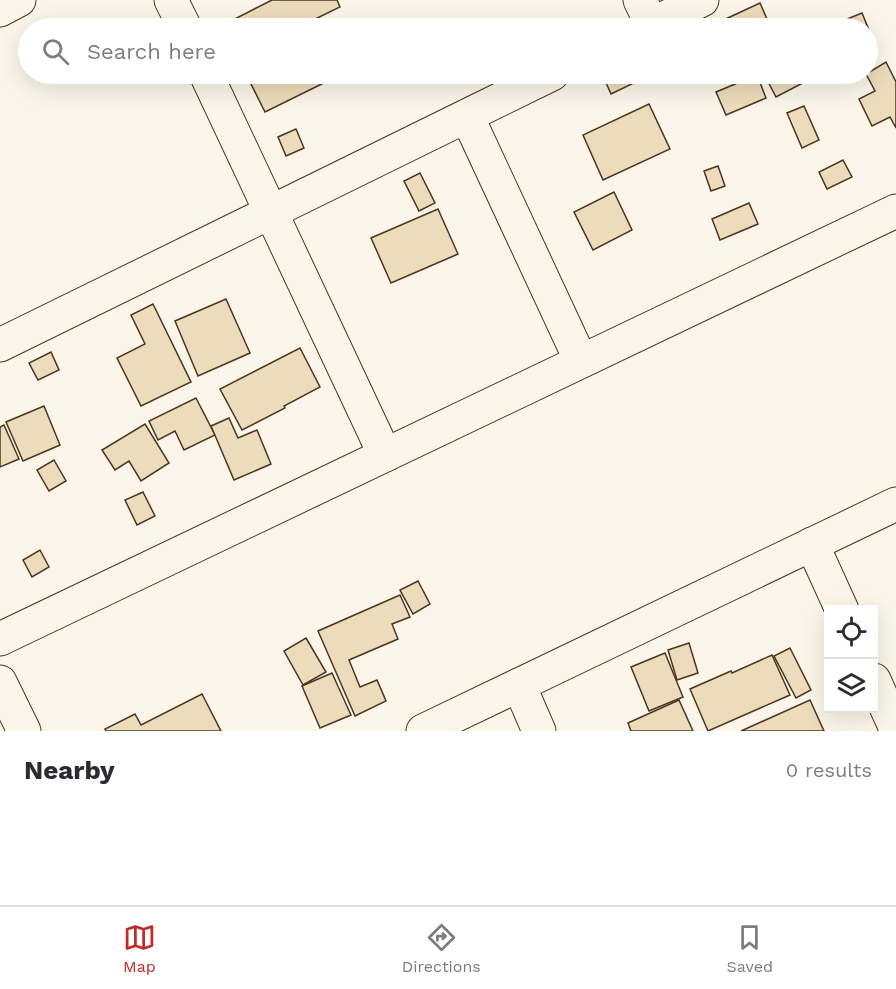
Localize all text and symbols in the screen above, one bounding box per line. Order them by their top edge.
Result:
search box [18,18,878,84]
icon: search [39,35,72,68]
text: Search here [87,39,216,64]
map controls [824,605,878,713]
button: locate [824,605,878,659]
button: layers [824,659,878,713]
text: Nearby [24,755,115,785]
text: 0 results [786,758,872,782]
tab: Map [123,921,156,976]
tab: Directions [402,921,481,976]
tab: Saved [727,921,773,976]

